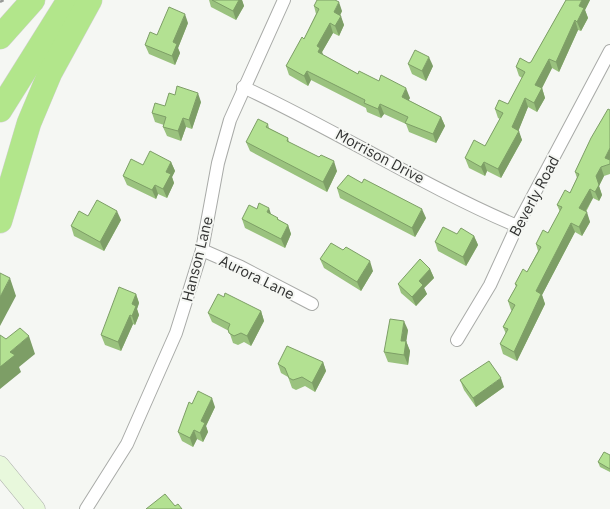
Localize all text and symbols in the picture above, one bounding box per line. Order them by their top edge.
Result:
street label: Morrison Drive [332,125,428,187]
street label: Beverly Road [505,153,563,239]
street label: Hanson Lane [177,214,217,304]
street label: Aurora Lane [216,251,298,303]

